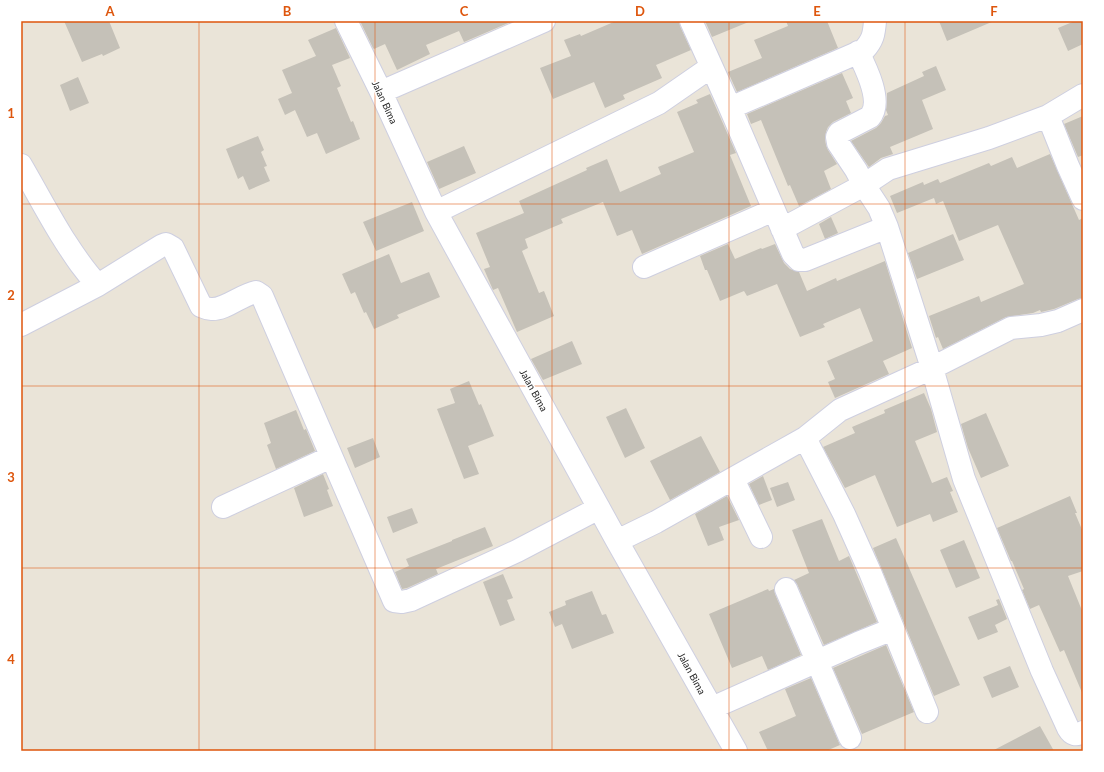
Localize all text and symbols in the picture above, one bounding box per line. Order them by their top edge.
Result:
text: A [104,3,115,19]
text: B [283,3,292,19]
text: C [460,3,469,19]
text: D [635,3,645,19]
text: E [813,3,821,19]
text: F [990,3,998,19]
street label: Jalan Bima [370,78,400,126]
text: 1 [7,105,15,121]
text: 2 [7,287,15,303]
street label: Jalan Bima [517,367,551,413]
text: 3 [7,469,15,485]
street label: Jalan Bima [675,650,709,696]
text: 4 [7,651,15,667]

